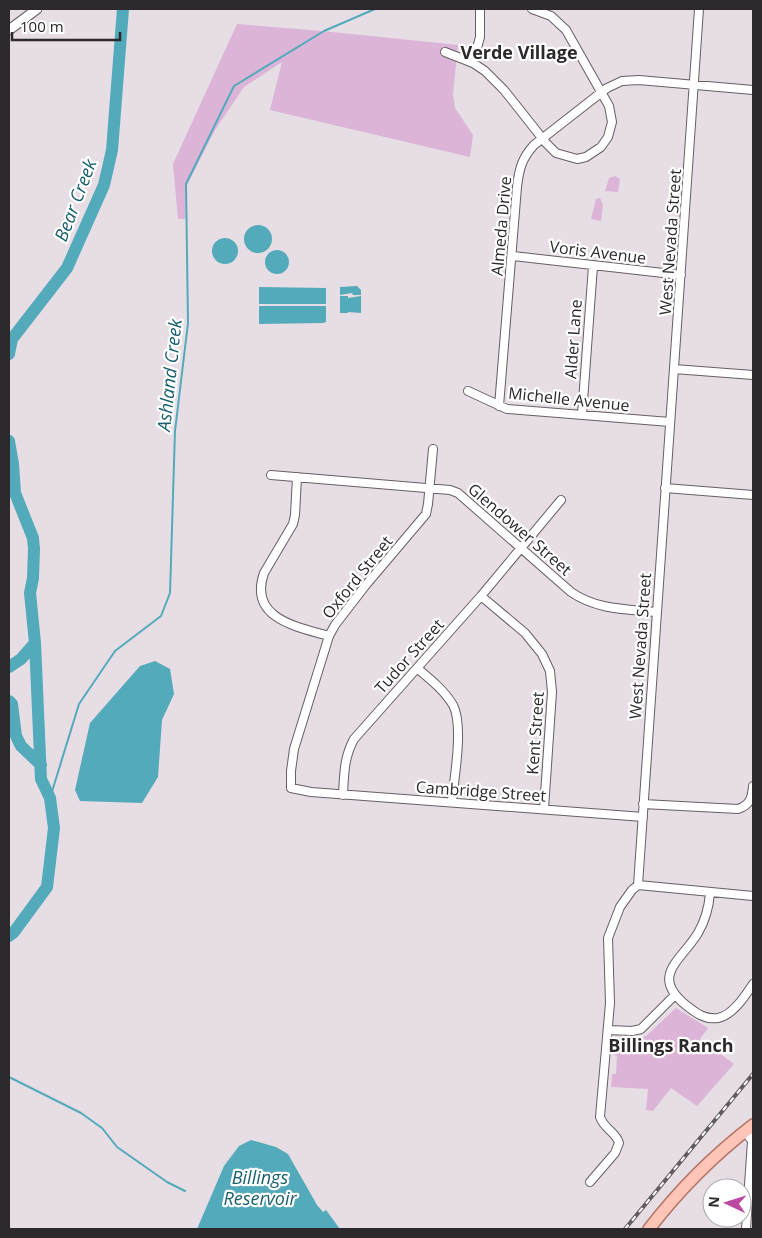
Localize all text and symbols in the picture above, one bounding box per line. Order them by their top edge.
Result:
scale bar [12,10,120,42]
text: 100 m [20,16,64,36]
district label: Verde Village [460,40,578,64]
water label: Bear Creek [48,154,102,245]
street label: West Nevada Street [654,168,686,316]
street label: Almeda Drive [486,175,516,277]
street label: Voris Avenue [548,235,648,269]
street label: Alder Lane [559,298,587,380]
water label: Ashland Creek [151,316,187,434]
street label: Michelle Avenue [507,382,631,416]
street label: Glendower Street [463,478,577,580]
street label: Oxford Street [317,531,398,623]
street label: West Nevada Street [624,572,656,720]
street label: Tudor Street [370,614,449,698]
street label: Kent Street [521,690,549,775]
street label: Cambridge Street [415,775,547,807]
district label: Billings Ranch [608,1033,734,1057]
water label: Billings Reservoir [223,1165,297,1210]
north arrow [702,1178,752,1228]
text: N [704,1196,723,1208]

